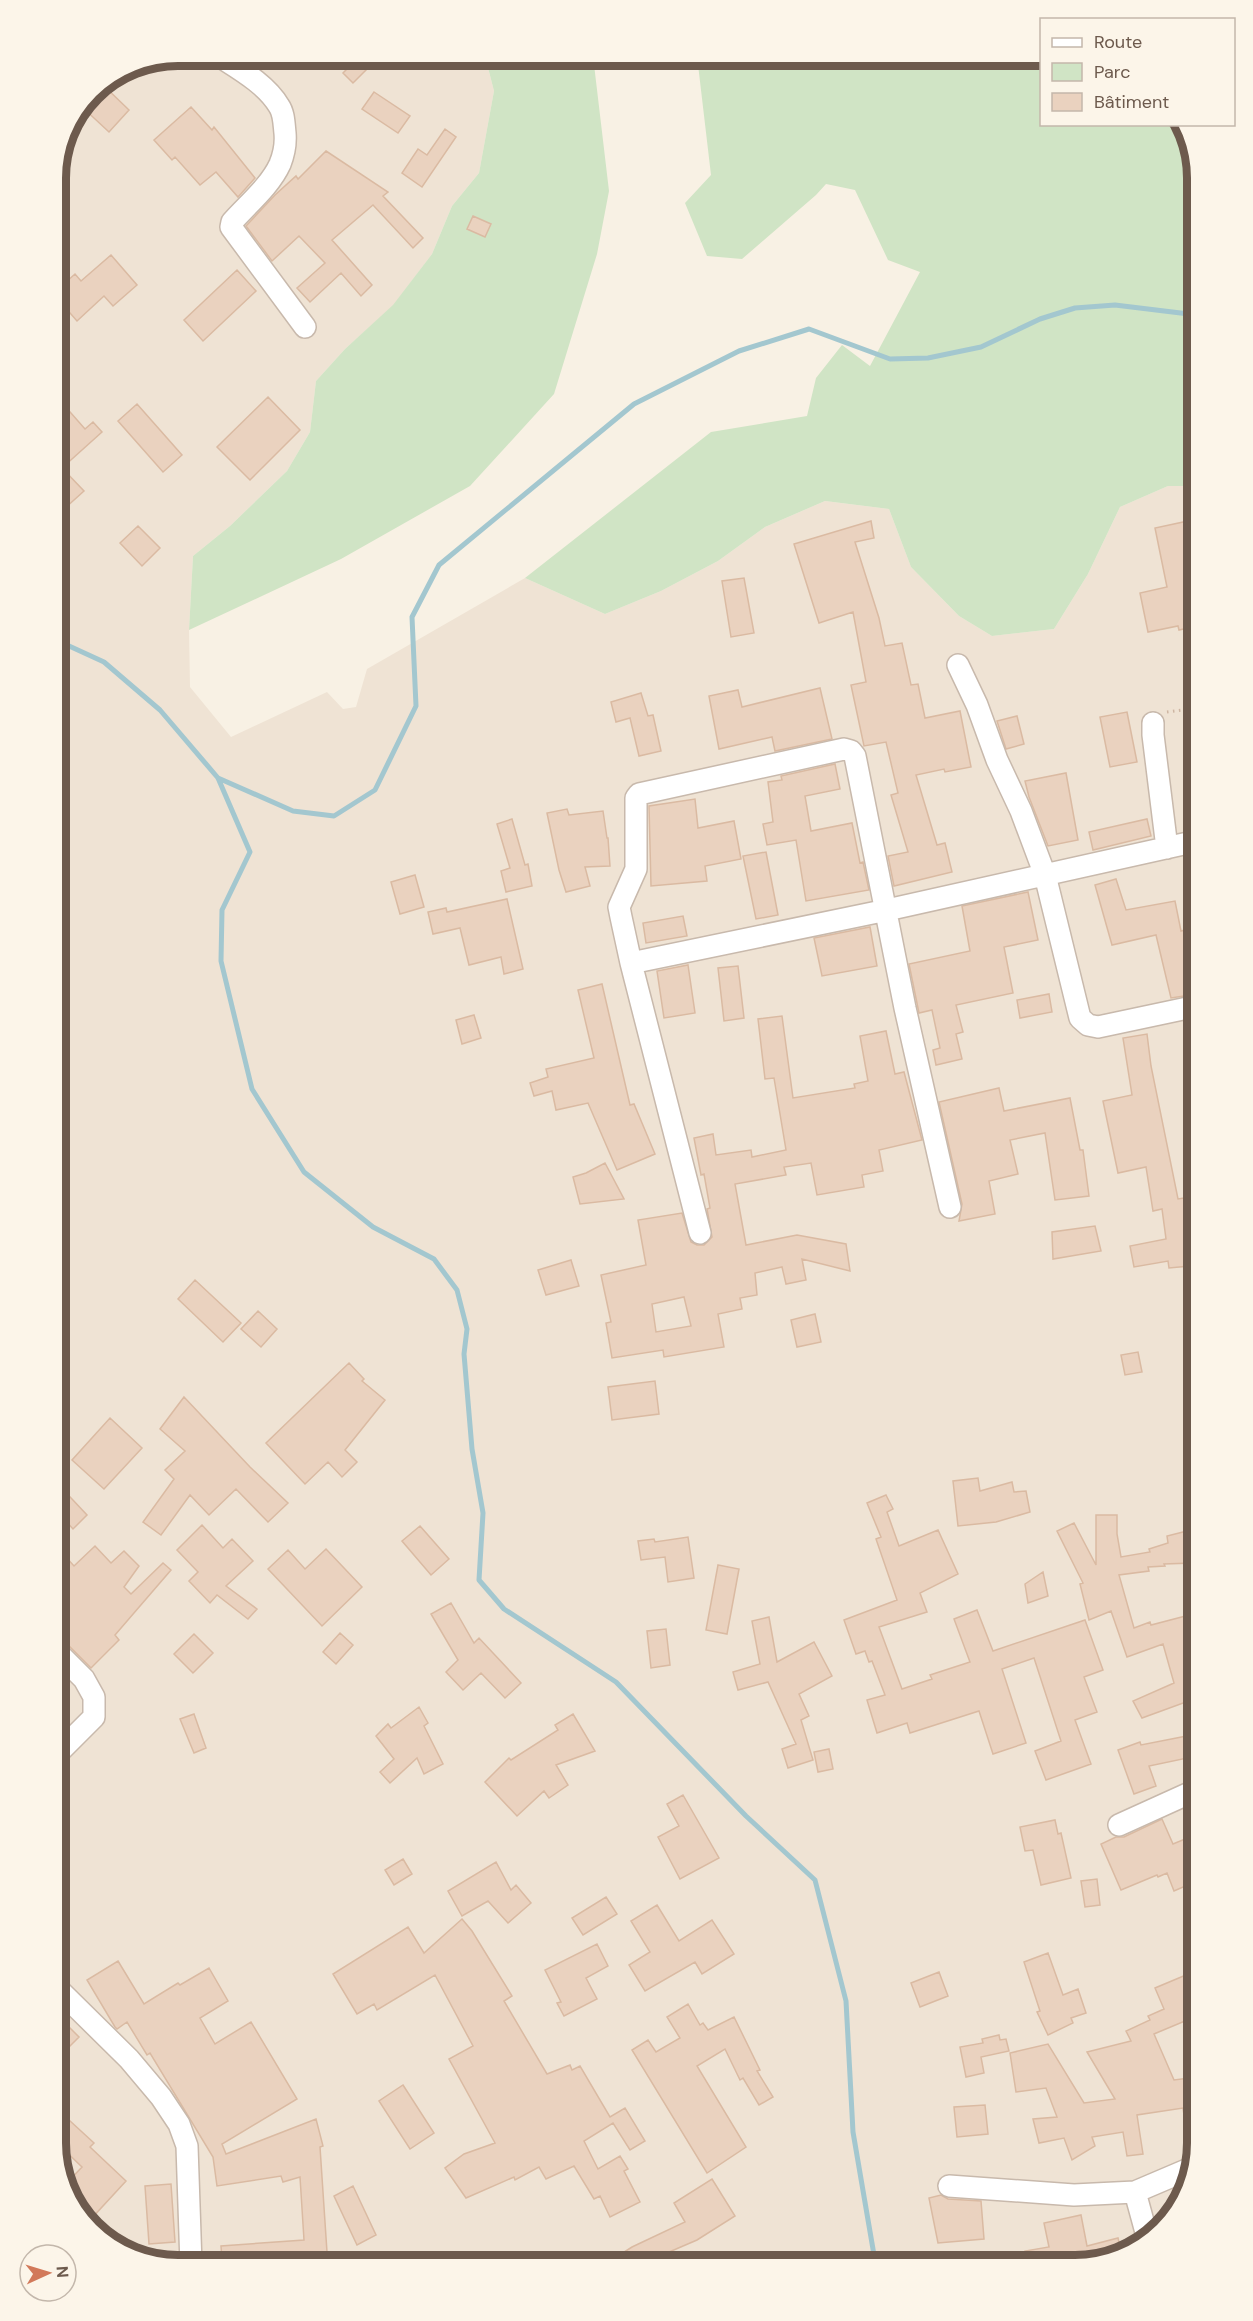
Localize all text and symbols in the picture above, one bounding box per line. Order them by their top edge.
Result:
legend [1040,18,1235,126]
text: Route [1094,30,1142,54]
text: Parc [1094,60,1130,84]
text: Bâtiment [1094,90,1169,114]
north arrow [18,2243,78,2303]
text: N [52,2265,73,2279]

